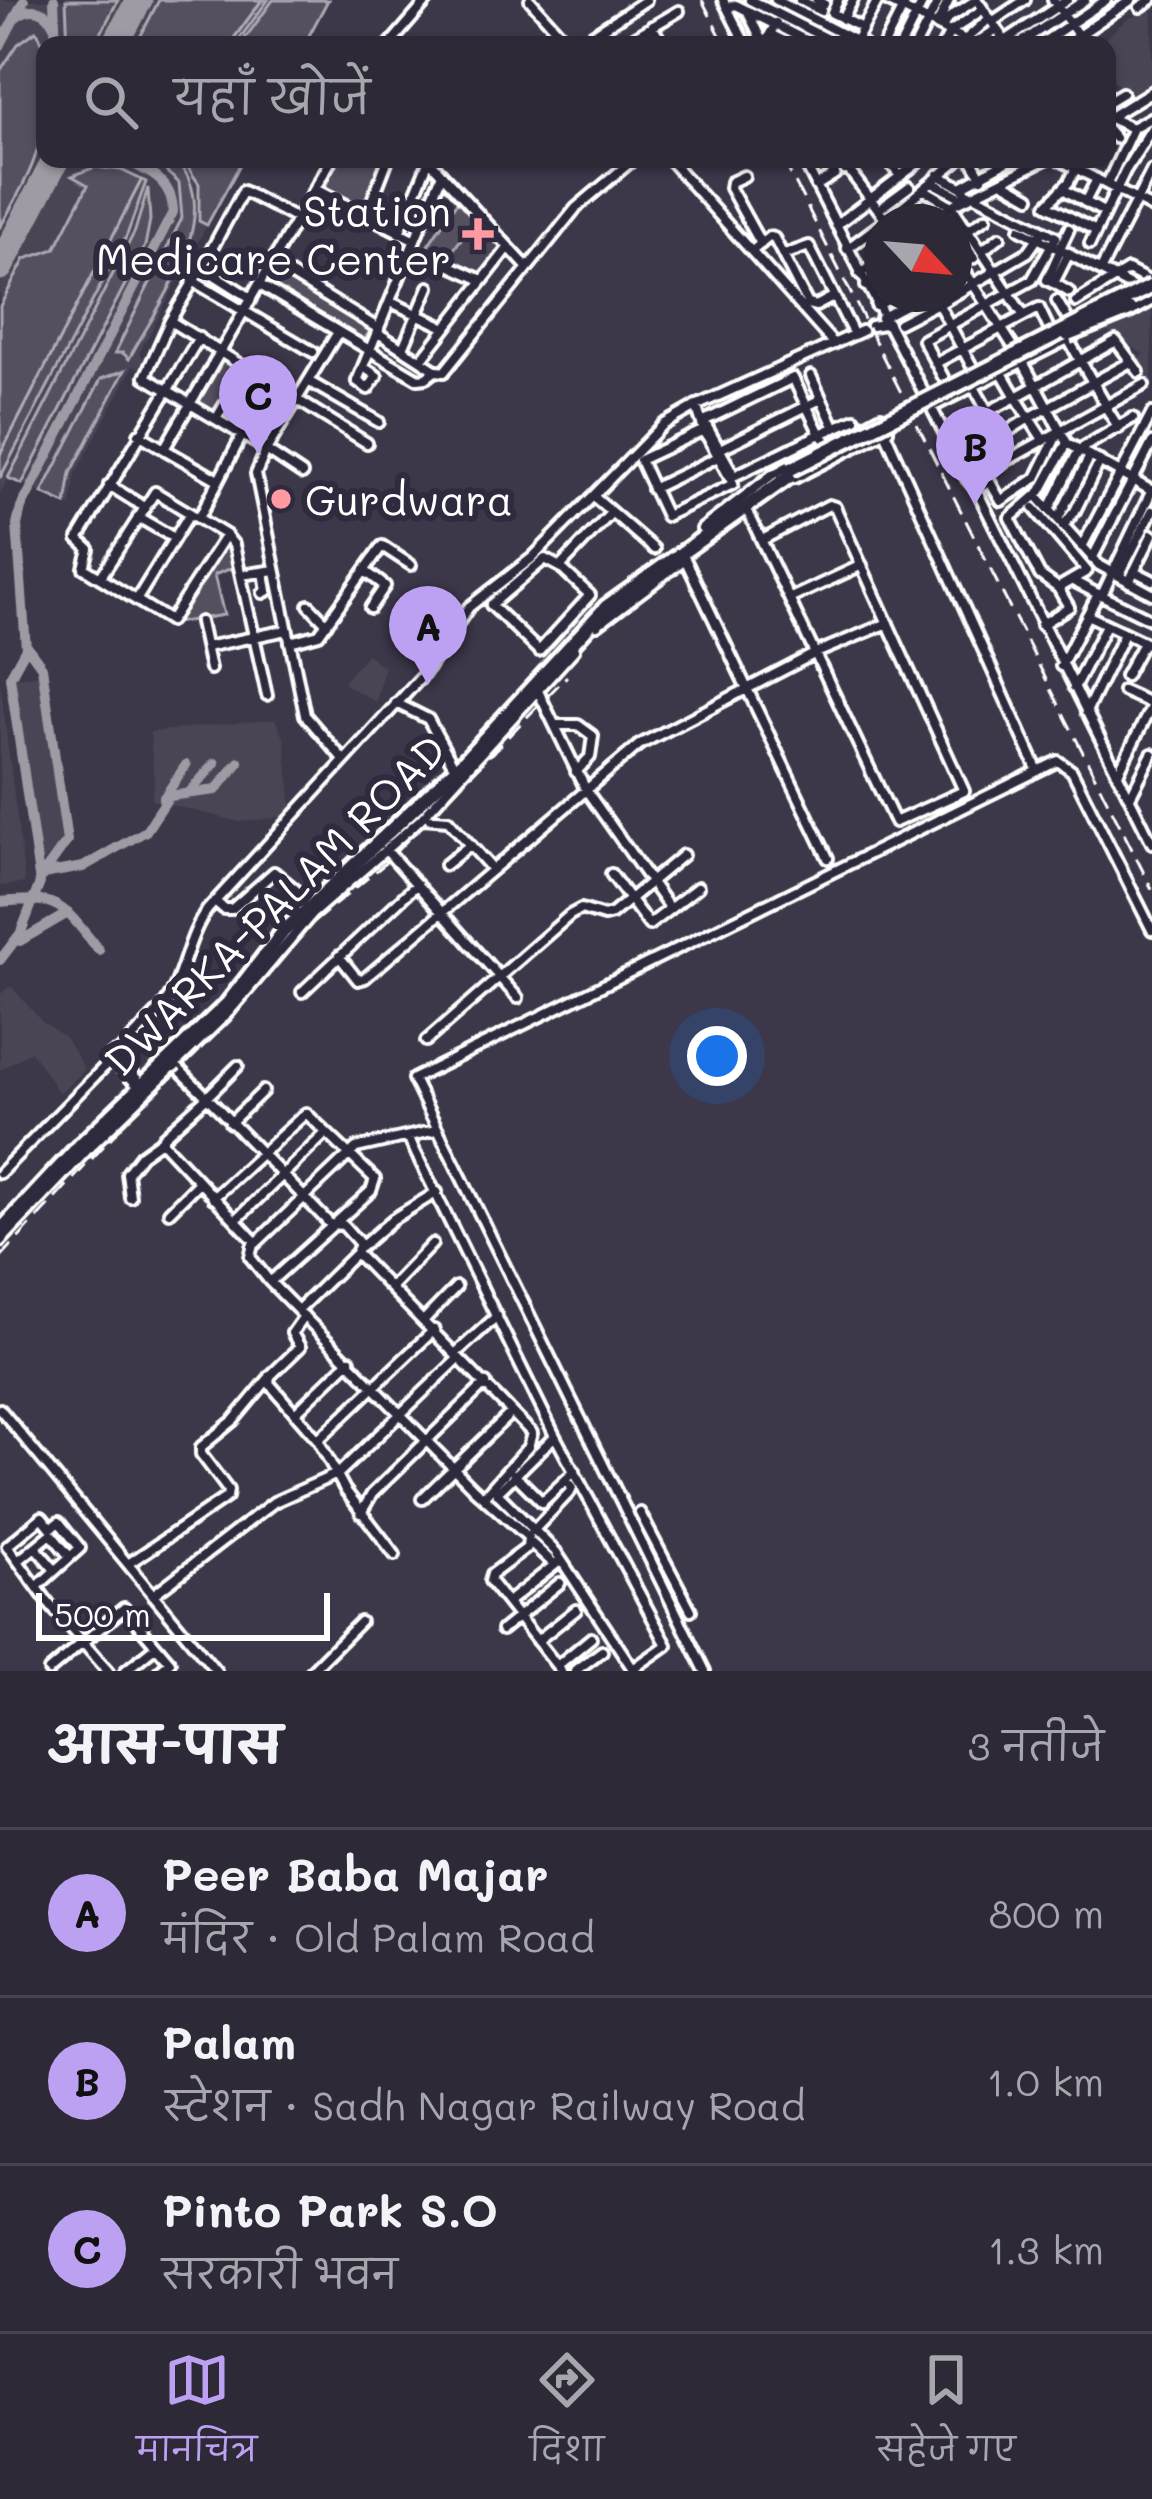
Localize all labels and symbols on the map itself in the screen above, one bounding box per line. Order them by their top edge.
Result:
place label: Station Medicare Center [96,183,451,286]
north arrow [864,204,972,312]
marker: Station Medicare Center [462,218,494,250]
pin: C [219,355,297,454]
pin: B [936,406,1014,505]
place label: Gurdwara [305,472,513,527]
marker: Gurdwara [268,486,294,512]
pin: A [389,586,467,685]
street label: DWARKA-PALAM ROAD [91,721,457,1087]
your location [687,1026,747,1086]
scale bar [36,1587,330,1640]

